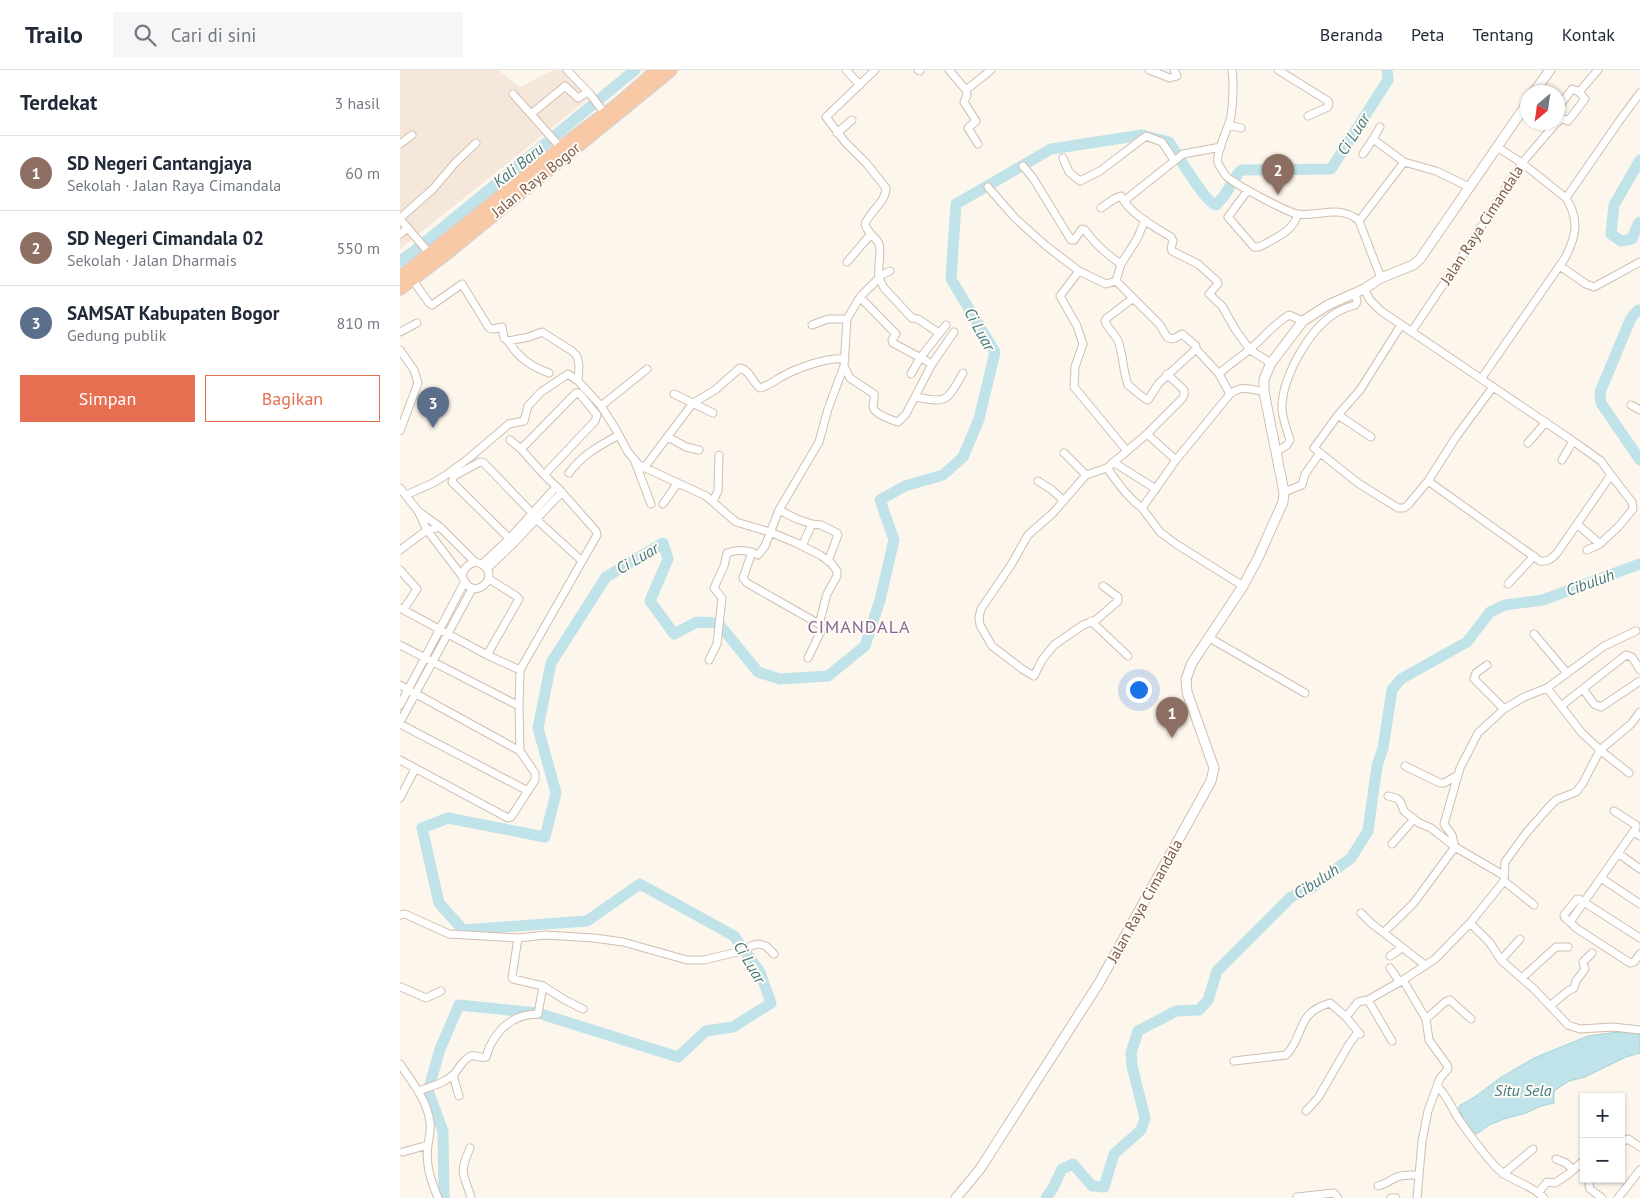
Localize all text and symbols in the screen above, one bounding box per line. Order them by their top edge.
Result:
search box [113,12,463,57]
text: Trailo [25,19,83,50]
icon: search [131,21,159,49]
text: Cari di sini [171,23,256,47]
text: Beranda [1320,23,1383,46]
text: Peta [1411,23,1445,46]
text: Tentang [1473,23,1534,46]
text: Kontak [1562,23,1615,46]
north arrow [1520,85,1565,130]
text: Terdekat [20,89,97,116]
text: 3 hasil [335,93,380,113]
water label: Ci Luar [1332,108,1375,159]
street label: Jalan Raya Bogor [487,138,584,222]
water label: Kali Baru [489,139,547,191]
text: SD Negeri Cantangjaya [67,151,252,175]
pin: 2 [1262,154,1294,195]
street label: Jalan Raya Cimandala [1435,162,1527,289]
text: 1 [31,163,41,183]
text: 60 m [345,163,380,183]
text: Sekolah · Jalan Raya Cimandala [67,175,281,195]
text: SD Negeri Cimandala 02 [67,226,264,250]
text: 2 [31,238,41,258]
text: 550 m [337,238,380,258]
text: Sekolah · Jalan Dharmais [67,250,237,270]
text: SAMSAT Kabupaten Bogor [67,301,279,325]
water label: Ci Luar [960,304,1001,355]
text: 3 [31,313,41,333]
text: 810 m [337,313,380,333]
text: Gedung publik [67,325,166,345]
button: Simpan [20,375,195,422]
button: Bagikan [205,375,380,422]
pin: 3 [417,387,449,428]
water label: Ci Luar [612,537,663,578]
water label: Cibuluh [1563,564,1617,600]
district label: CIMANDALA [807,615,911,638]
your location [1126,677,1152,703]
pin: 1 [1156,697,1188,738]
street label: Jalan Raya Cimandala [1102,836,1186,967]
water label: Cibuluh [1290,859,1342,903]
water label: Ci Luar [730,937,771,988]
water label: Situ Sela [1494,1080,1552,1100]
map controls [1580,1093,1625,1183]
button: + [1580,1093,1625,1138]
button: − [1580,1138,1625,1183]

